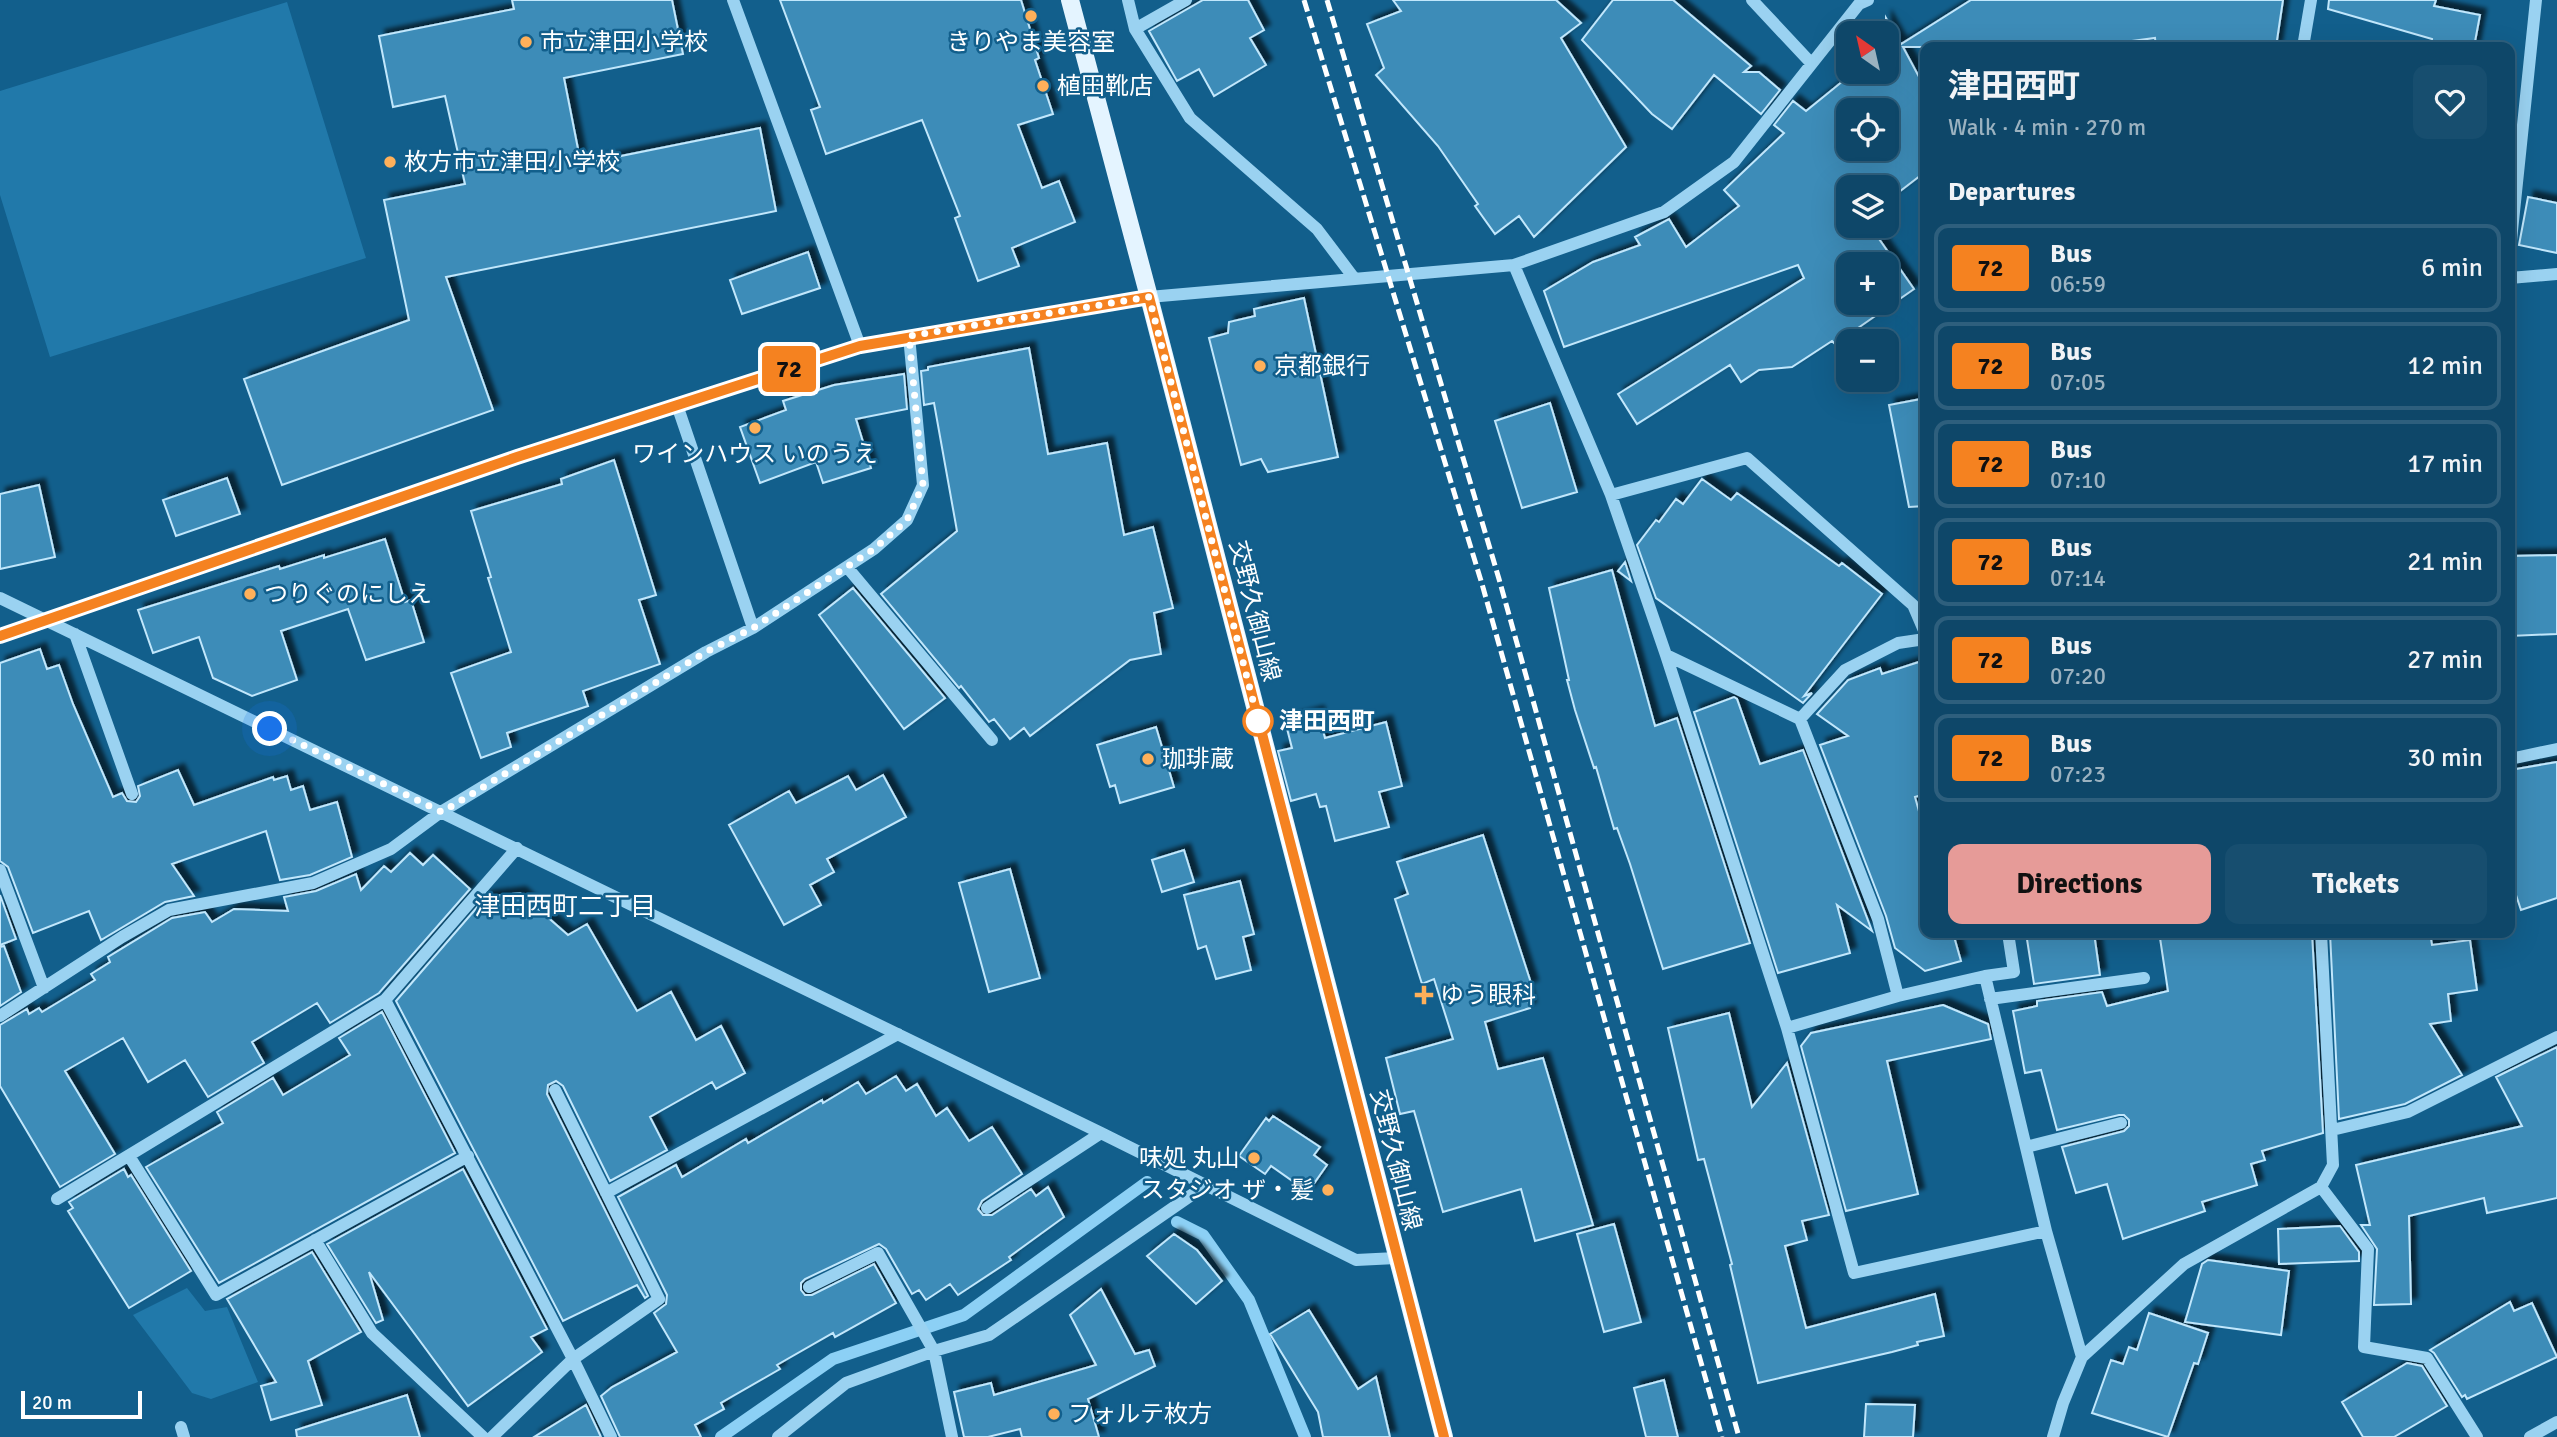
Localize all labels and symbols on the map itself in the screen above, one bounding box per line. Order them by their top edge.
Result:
marker: きりやま美容室 [1023,8,1039,24]
north arrow [1836,21,1899,84]
place label: 市立津田小学校 [540,27,708,57]
place label: きりやま美容室 [947,27,1115,57]
marker: 市立津田小学校 [518,34,534,50]
place label: 植田靴店 [1057,71,1153,101]
marker: 植田靴店 [1035,78,1051,94]
place label: 枚方市立津田小学校 [404,147,620,177]
marker: 枚方市立津田小学校 [382,154,398,170]
line badge: 72 [758,346,820,392]
place label: 京都銀行 [1274,351,1370,381]
marker: 京都銀行 [1252,358,1268,374]
marker: ワインハウス いのうえ [747,420,763,436]
place label: ワインハウス いのうえ [632,439,878,469]
street label: 交野久御山線 [1223,538,1287,684]
place label: つりぐのにしえ [264,579,432,609]
marker: つりぐのにしえ [242,586,258,602]
marker: 津田西町 [1243,706,1273,736]
place label: 津田西町 [1279,706,1375,736]
your location [252,711,287,746]
place label: 珈琲蔵 [1162,744,1234,774]
marker: 珈琲蔵 [1140,751,1156,767]
district label: 津田西町二丁目 [474,891,656,923]
place label: ゆう眼科 [1440,980,1536,1010]
marker: ゆう眼科 [1414,985,1434,1005]
street label: 交野久御山線 [1364,1087,1428,1233]
place label: 味処 丸山 [1139,1143,1240,1173]
marker: 味処 丸山 [1246,1150,1262,1166]
place label: スタジオ ザ・髪 [1141,1175,1314,1205]
marker: スタジオ ザ・髪 [1320,1182,1336,1198]
scale bar [21,1388,142,1420]
place label: フォルテ枚方 [1068,1399,1212,1429]
marker: フォルテ枚方 [1046,1406,1062,1422]

